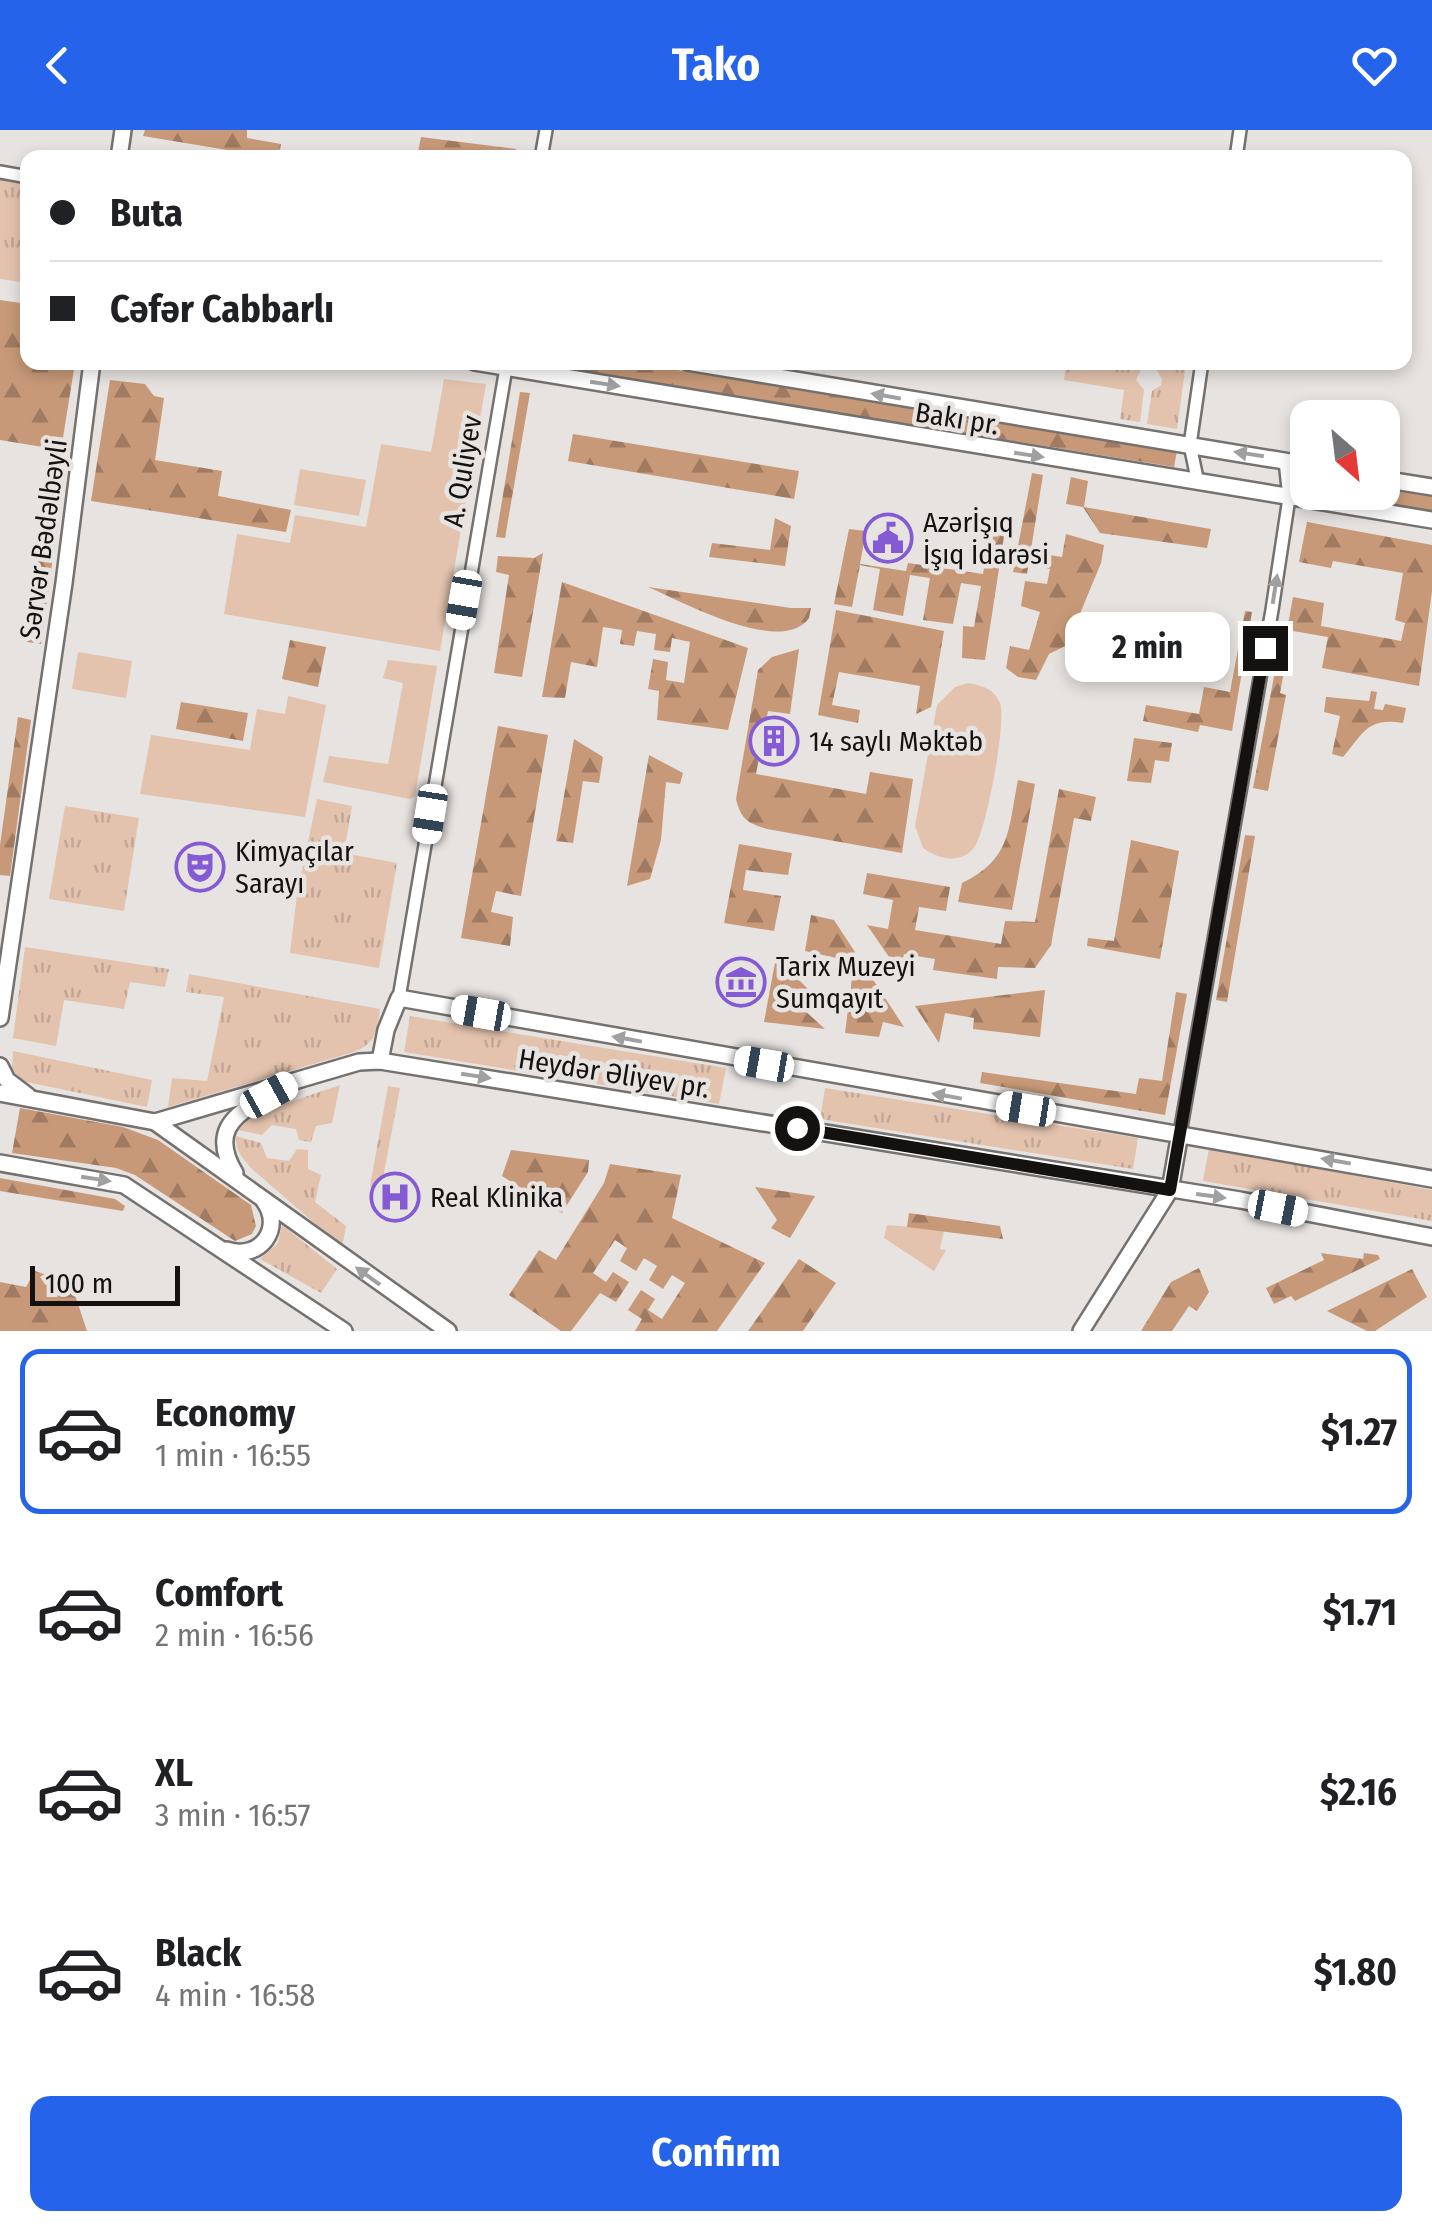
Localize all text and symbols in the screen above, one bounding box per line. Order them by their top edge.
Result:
icon: back [30,38,85,93]
text: Tako [672,38,760,92]
icon: heart [1347,38,1402,93]
text: Buta [110,190,183,236]
text: Cəfər Cabbarlı [110,286,334,332]
one-way arrow [590,377,621,393]
one-way arrow [870,388,901,403]
street label: Bakı pr. [913,396,1001,441]
north arrow [1290,400,1400,510]
map controls [1290,400,1400,510]
street label: A. Quliyev [436,412,489,529]
street label: Sərvər Bədəlbəyli [13,437,74,641]
one-way arrow [1232,446,1264,462]
one-way arrow [1014,448,1045,463]
place label: Azərİşıq İşıq İdarəsi [923,506,1049,571]
public building icon: Azərİşıq İşıq İdarəsi [862,512,914,564]
car [444,568,484,632]
one-way arrow [1268,573,1284,604]
callout: 2 min [1065,613,1230,683]
route end [1243,626,1288,671]
text: 2 min [1112,628,1183,666]
building icon: 14 saylı Məktəb [748,715,800,767]
place label: 14 saylı Məktəb [809,725,983,758]
car [410,782,450,846]
place label: Kimyaçılar Sarayı [235,835,354,900]
theatre icon: Kimyaçılar Sarayı [174,841,226,893]
place label: Tarix Muzeyi Sumqayıt [776,950,916,1015]
museum icon: Tarix Muzeyi Sumqayıt [715,956,767,1008]
car [449,993,513,1033]
one-way arrow [610,1031,642,1046]
street label: Heydər Əliyev pr. [516,1042,712,1105]
car [732,1044,796,1084]
car [235,1067,303,1123]
one-way arrow [461,1068,492,1084]
one-way arrow [930,1088,962,1103]
car [994,1089,1058,1129]
route start [775,1106,820,1151]
one-way arrow [1320,1153,1351,1168]
hospital icon: Real Klinika [369,1171,421,1223]
one-way arrow [81,1172,113,1187]
place label: Real Klinika [430,1181,563,1214]
car [1246,1188,1310,1228]
one-way arrow [1196,1189,1227,1205]
scale bar [30,1261,180,1306]
one-way arrow [355,1266,381,1286]
text: 100 m [45,1267,113,1300]
icon: car [35,1387,125,1477]
text: Economy [155,1390,295,1436]
text: $1.27 [1321,1409,1397,1455]
text: 1 min · 16:55 [155,1436,311,1474]
icon: car [35,1567,125,1657]
text: Comfort [155,1570,283,1616]
text: $1.71 [1323,1589,1397,1635]
text: 2 min · 16:56 [155,1616,314,1654]
icon: car [35,1747,125,1837]
text: XL [155,1750,193,1796]
text: $2.16 [1320,1769,1397,1815]
text: 3 min · 16:57 [155,1796,311,1834]
icon: car [35,1927,125,2017]
text: Black [155,1930,241,1976]
text: $1.80 [1314,1949,1397,1995]
text: 4 min · 16:58 [155,1976,315,2014]
button: Confirm [30,2096,1402,2211]

